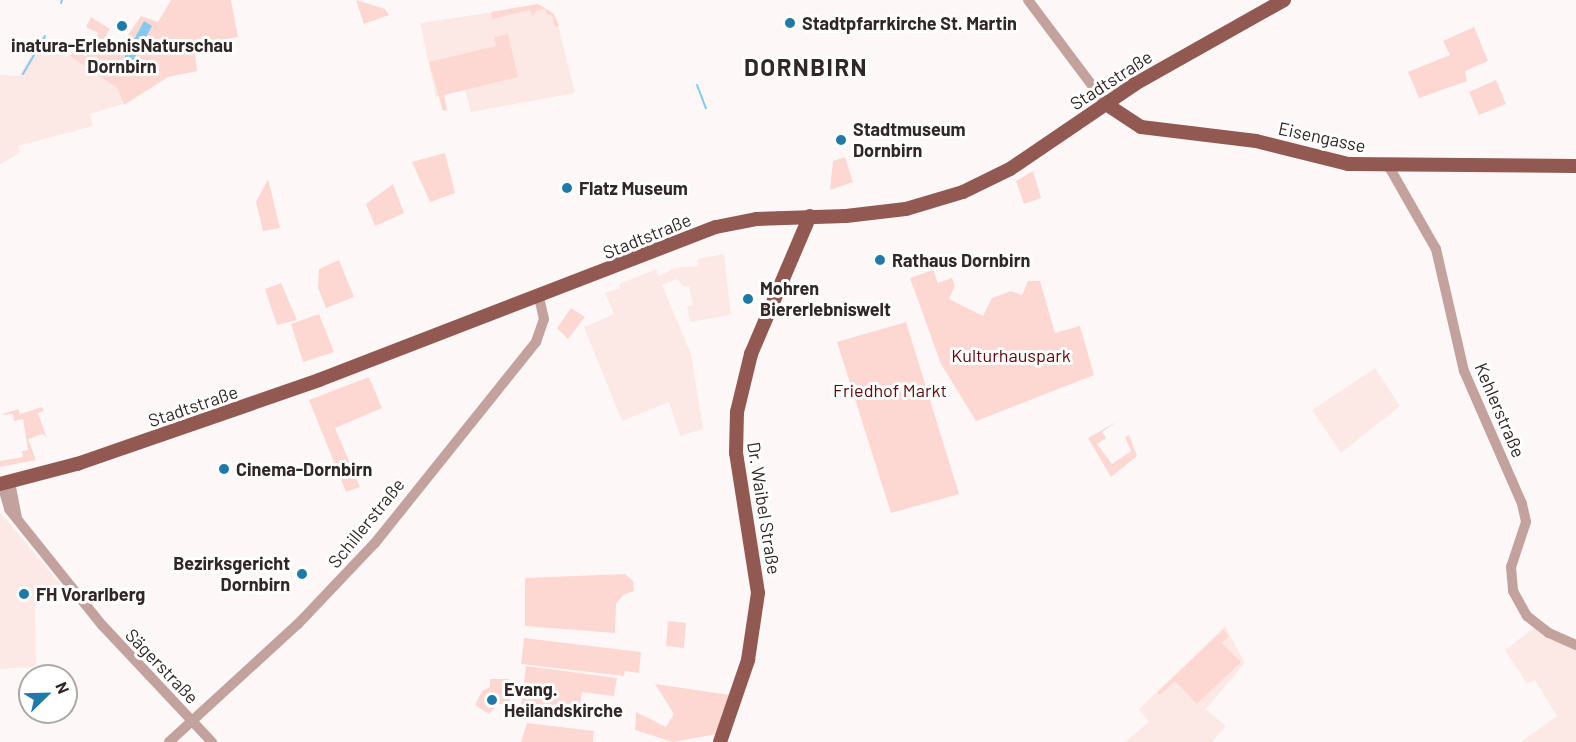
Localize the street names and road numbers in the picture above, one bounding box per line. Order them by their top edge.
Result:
street label: Stadtstraße [1066,46,1156,114]
street label: Eisengasse [1276,117,1368,157]
street label: Stadtstraße [600,209,694,263]
street label: Kehlerstraße [1470,359,1530,461]
street label: Stadtstraße [145,381,241,431]
street label: Dr. Waibel Straße [743,440,785,576]
street label: Schillerstraße [323,474,409,572]
street label: Sägerstraße [121,624,203,708]

